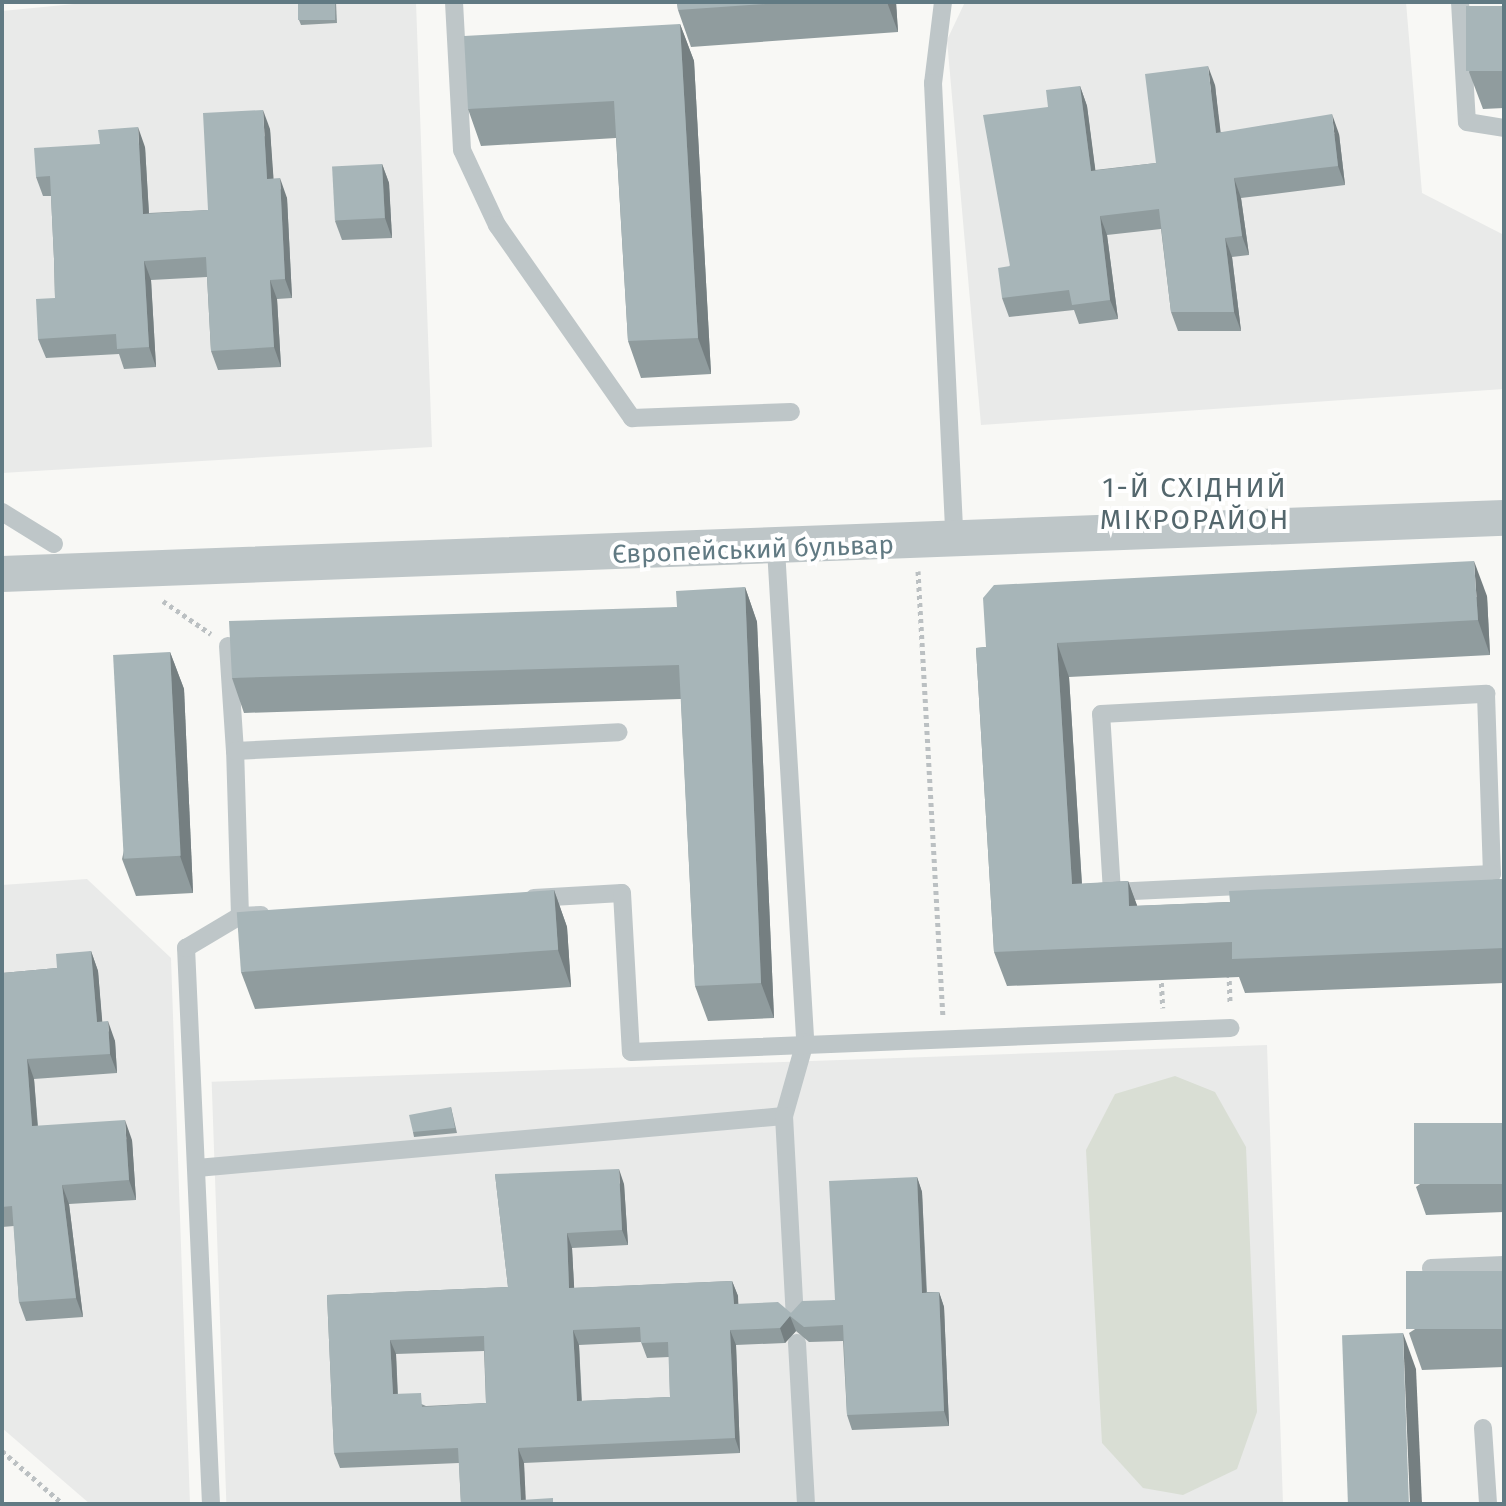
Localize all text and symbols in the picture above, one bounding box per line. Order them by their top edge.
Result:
district label: 1-Й СХІДНИЙ МІКРОРАЙОН [1100,471,1290,537]
street label: Європейський бульвар [612,529,894,571]

